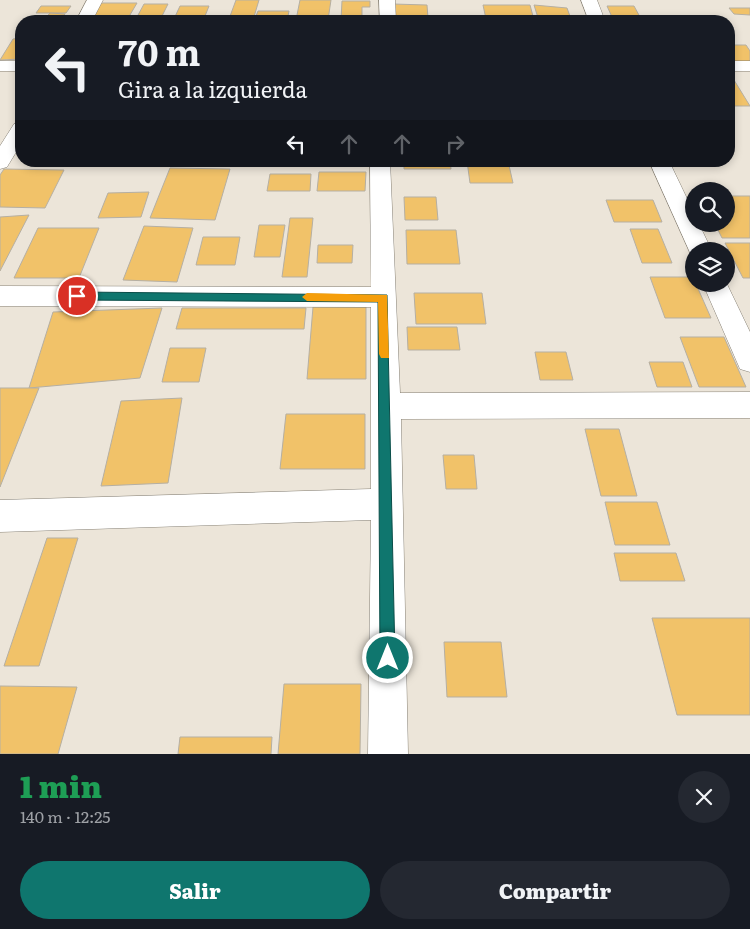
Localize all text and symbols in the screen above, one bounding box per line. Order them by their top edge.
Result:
text: 70 m [118,25,200,77]
icon: left [35,35,100,100]
text: Gira a la izquierda [118,72,307,105]
icon: left [282,130,310,158]
icon: ahead [335,130,363,158]
icon: ahead [388,130,416,158]
icon: right [441,130,469,158]
map controls [685,182,735,292]
button: search [685,182,735,232]
button: layers [685,242,735,292]
pin [56,275,98,317]
icon: arrive [63,282,91,310]
position arrow [361,631,413,683]
text: 1 min [20,763,102,807]
button: close [678,771,730,823]
text: 140 m · 12:25 [20,804,110,828]
button: Salir [20,861,370,919]
button: Compartir [380,861,730,919]

